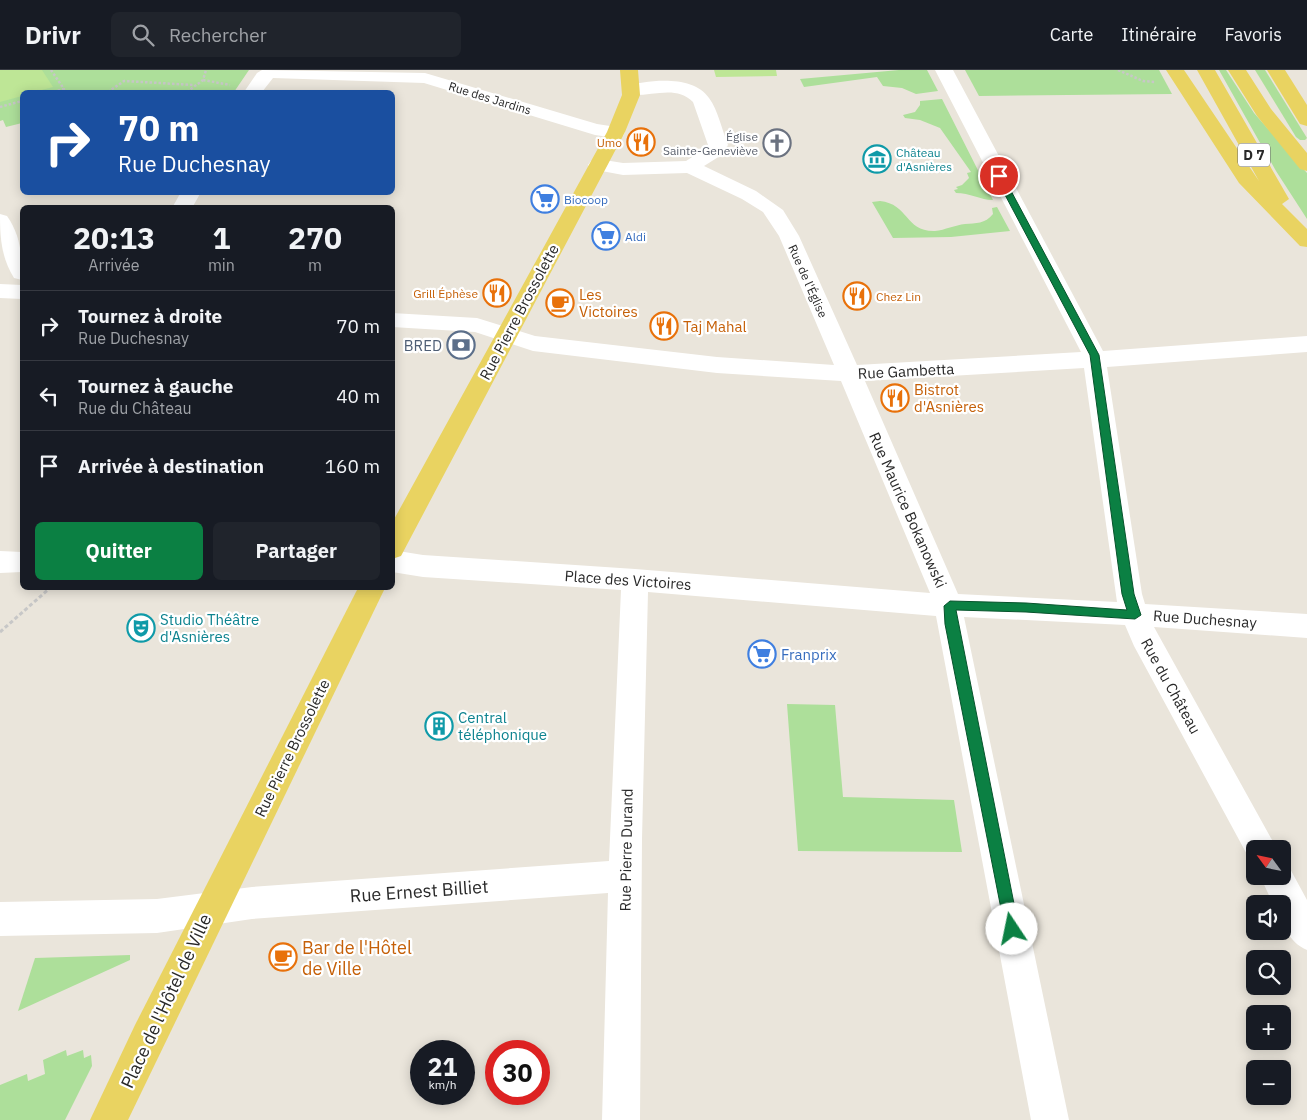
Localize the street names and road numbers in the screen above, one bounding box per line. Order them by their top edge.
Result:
street label: Rue des Jardins [447,78,533,118]
road number: D 7 [1238,144,1270,166]
street label: Rue Pierre Brossolette [475,241,563,383]
street label: Rue de l'Église [785,242,831,320]
street label: Rue Gambetta [857,359,955,383]
street label: Rue Maurice Bokanowski [865,429,951,591]
street label: Place des Victoires [564,566,692,594]
street label: Rue Duchesnay [1152,606,1258,632]
street label: Rue du Château [1137,635,1205,737]
street label: Rue Pierre Brossolette [250,676,334,820]
street label: Rue Pierre Durand [615,788,637,912]
street label: Rue Ernest Billiet [349,875,489,907]
street label: Place de l'Hôtel de Ville [115,910,217,1092]

